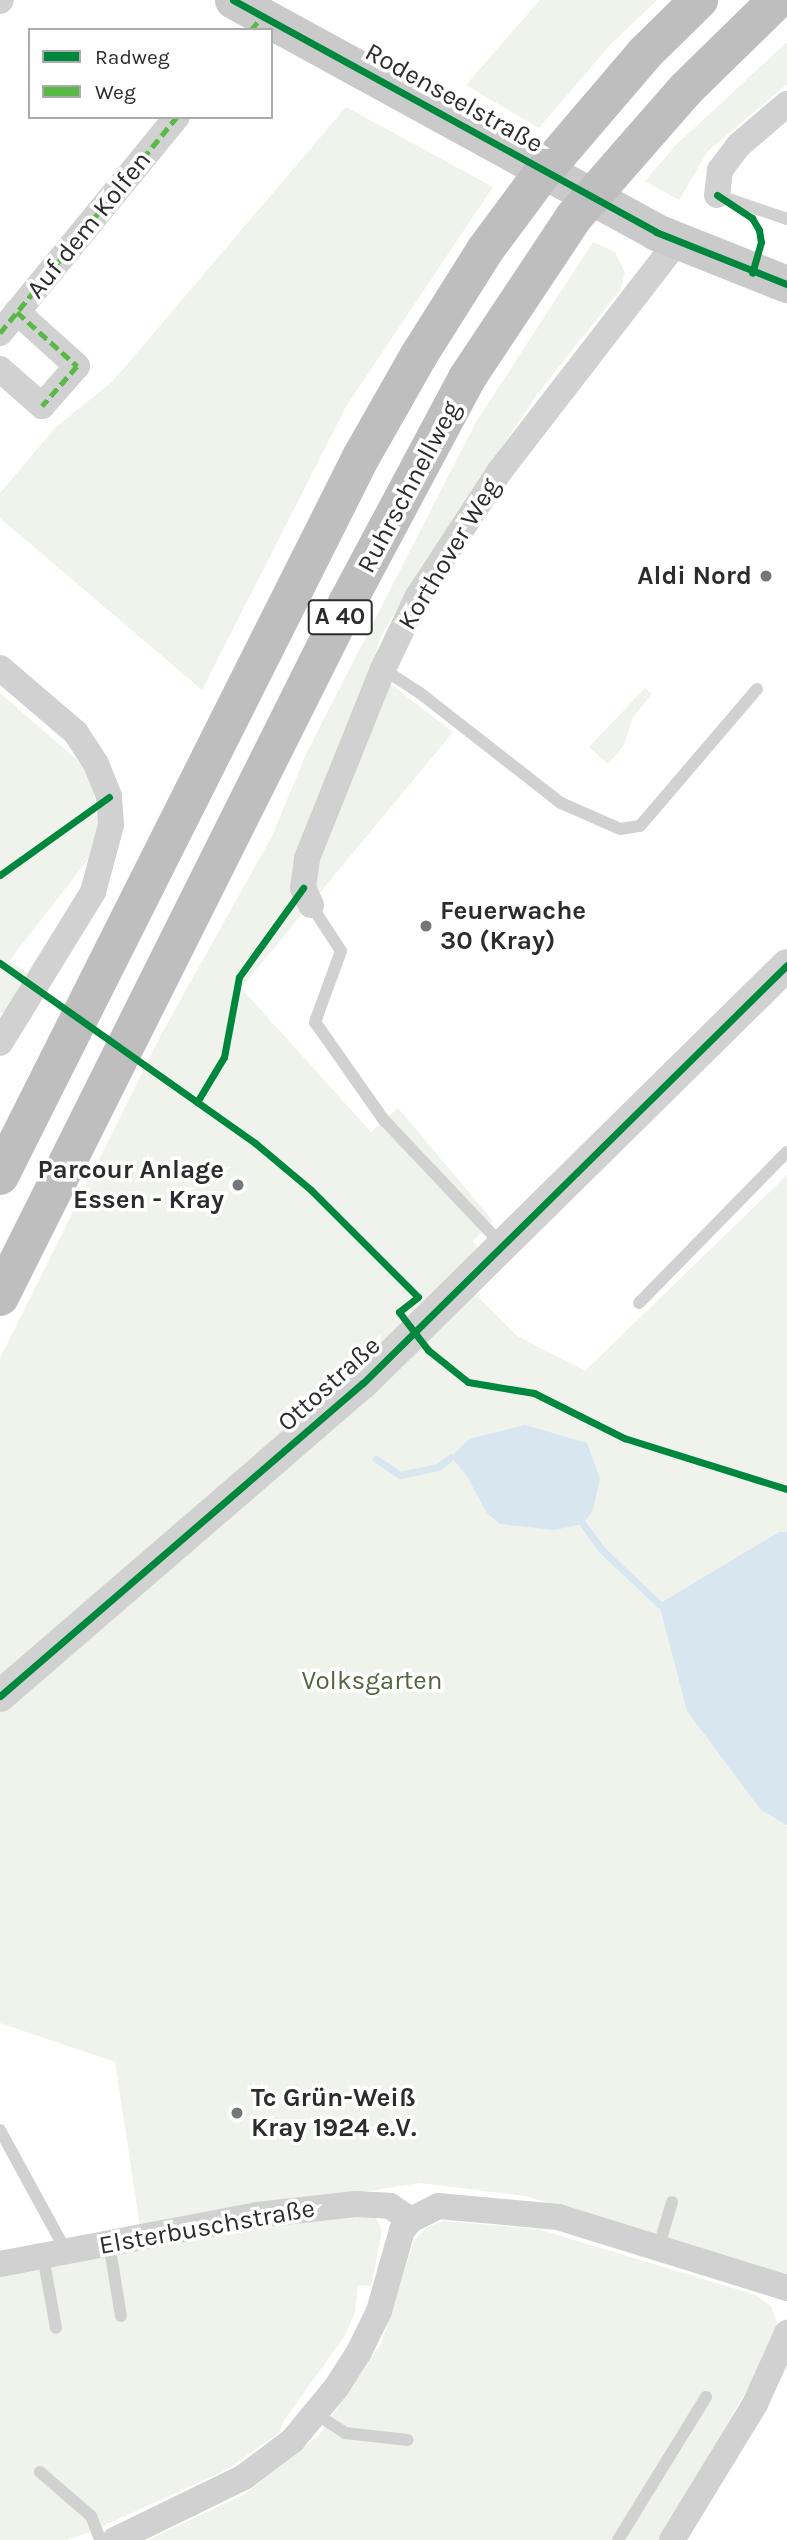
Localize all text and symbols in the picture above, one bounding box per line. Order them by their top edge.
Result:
legend [28,28,273,119]
street label: Rodenseelstraße [360,36,548,160]
text: Radweg [95,45,170,69]
text: Weg [95,80,136,104]
street label: Auf dem Kolfen [20,145,158,305]
street label: Ruhrschnellweg [351,396,467,578]
street label: Korthover Weg [391,472,507,636]
place label: Aldi Nord [637,560,752,592]
marker: Aldi Nord [758,568,774,584]
road number: A 40 [307,596,373,638]
place label: Feuerwache 30 (Kray) [440,895,586,956]
marker: Feuerwache 30 (Kray) [418,918,434,934]
place label: Parcour Anlage Essen - Kray [37,1154,224,1216]
marker: Parcour Anlage Essen - Kray [230,1177,246,1193]
street label: Ottostraße [271,1330,387,1438]
park label: Volksgarten [302,1665,442,1697]
place label: Tc Grün-Weiß Kray 1924 e.V. [251,2082,417,2144]
marker: Tc Grün-Weiß Kray 1924 e.V. [229,2105,245,2121]
street label: Elsterbuschstraße [97,2193,317,2261]

